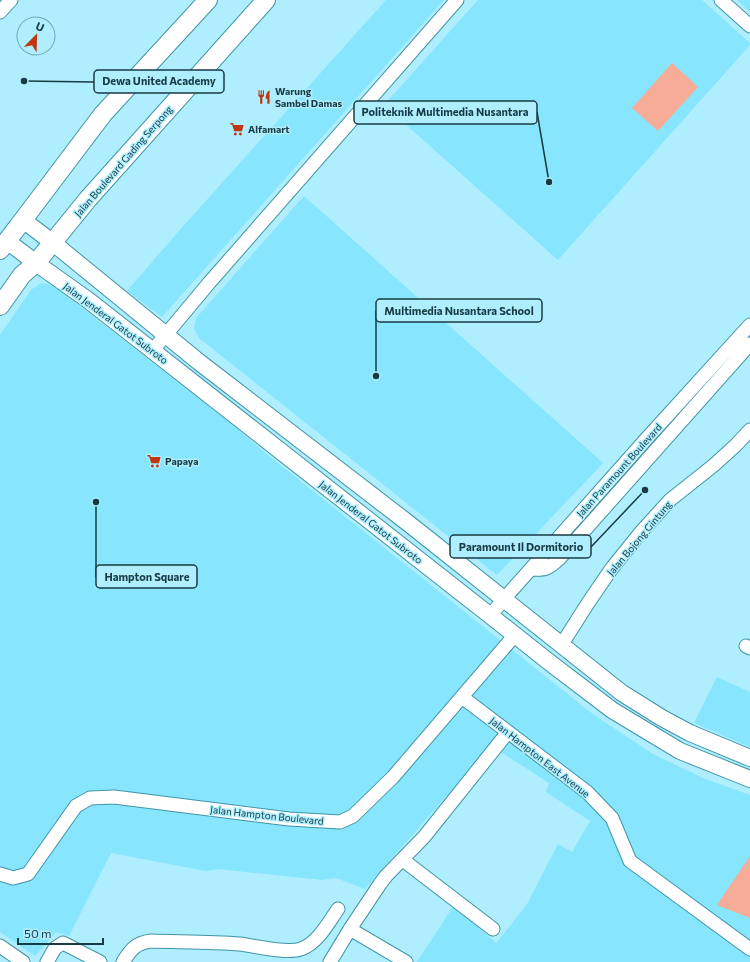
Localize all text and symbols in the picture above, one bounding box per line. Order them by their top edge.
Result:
north arrow [16,16,56,56]
text: U [34,19,46,34]
callout: Dewa United Academy [94,70,224,93]
text: Dewa United Academy [102,74,216,87]
place label: Warung Sambel Damas [275,85,342,109]
restaurant icon: Warung Sambel Damas [256,89,272,105]
callout: Politeknik Multimedia Nusantara [354,101,537,124]
street label: Jalan Boulevard Gading Serpong [72,103,175,219]
text: Politeknik Multimedia Nusantara [362,105,529,118]
supermarket icon: Alfamart [229,121,245,137]
place label: Alfamart [248,123,290,135]
street label: Jalan Jenderal Gatot Subroto [61,280,171,366]
callout: Multimedia Nusantara School [376,299,542,322]
text: Multimedia Nusantara School [384,304,534,317]
street label: Jalan Paramount Boulevard [574,421,664,519]
supermarket icon: Papaya [146,453,162,469]
place label: Papaya [165,455,198,467]
street label: Jalan Jenderal Gatot Subroto [317,478,425,566]
street label: Jalan Bojong Gintung [604,498,674,578]
callout: Paramount Il Dormitorio [450,535,591,558]
text: Paramount Il Dormitorio [459,540,584,553]
callout: Hampton Square [96,565,197,588]
text: Hampton Square [104,570,190,583]
street label: Jalan Hampton East Avenue [488,714,592,800]
street label: Jalan Hampton Boulevard [210,803,325,827]
scale bar [18,920,103,946]
text: 50 m [24,926,52,940]

